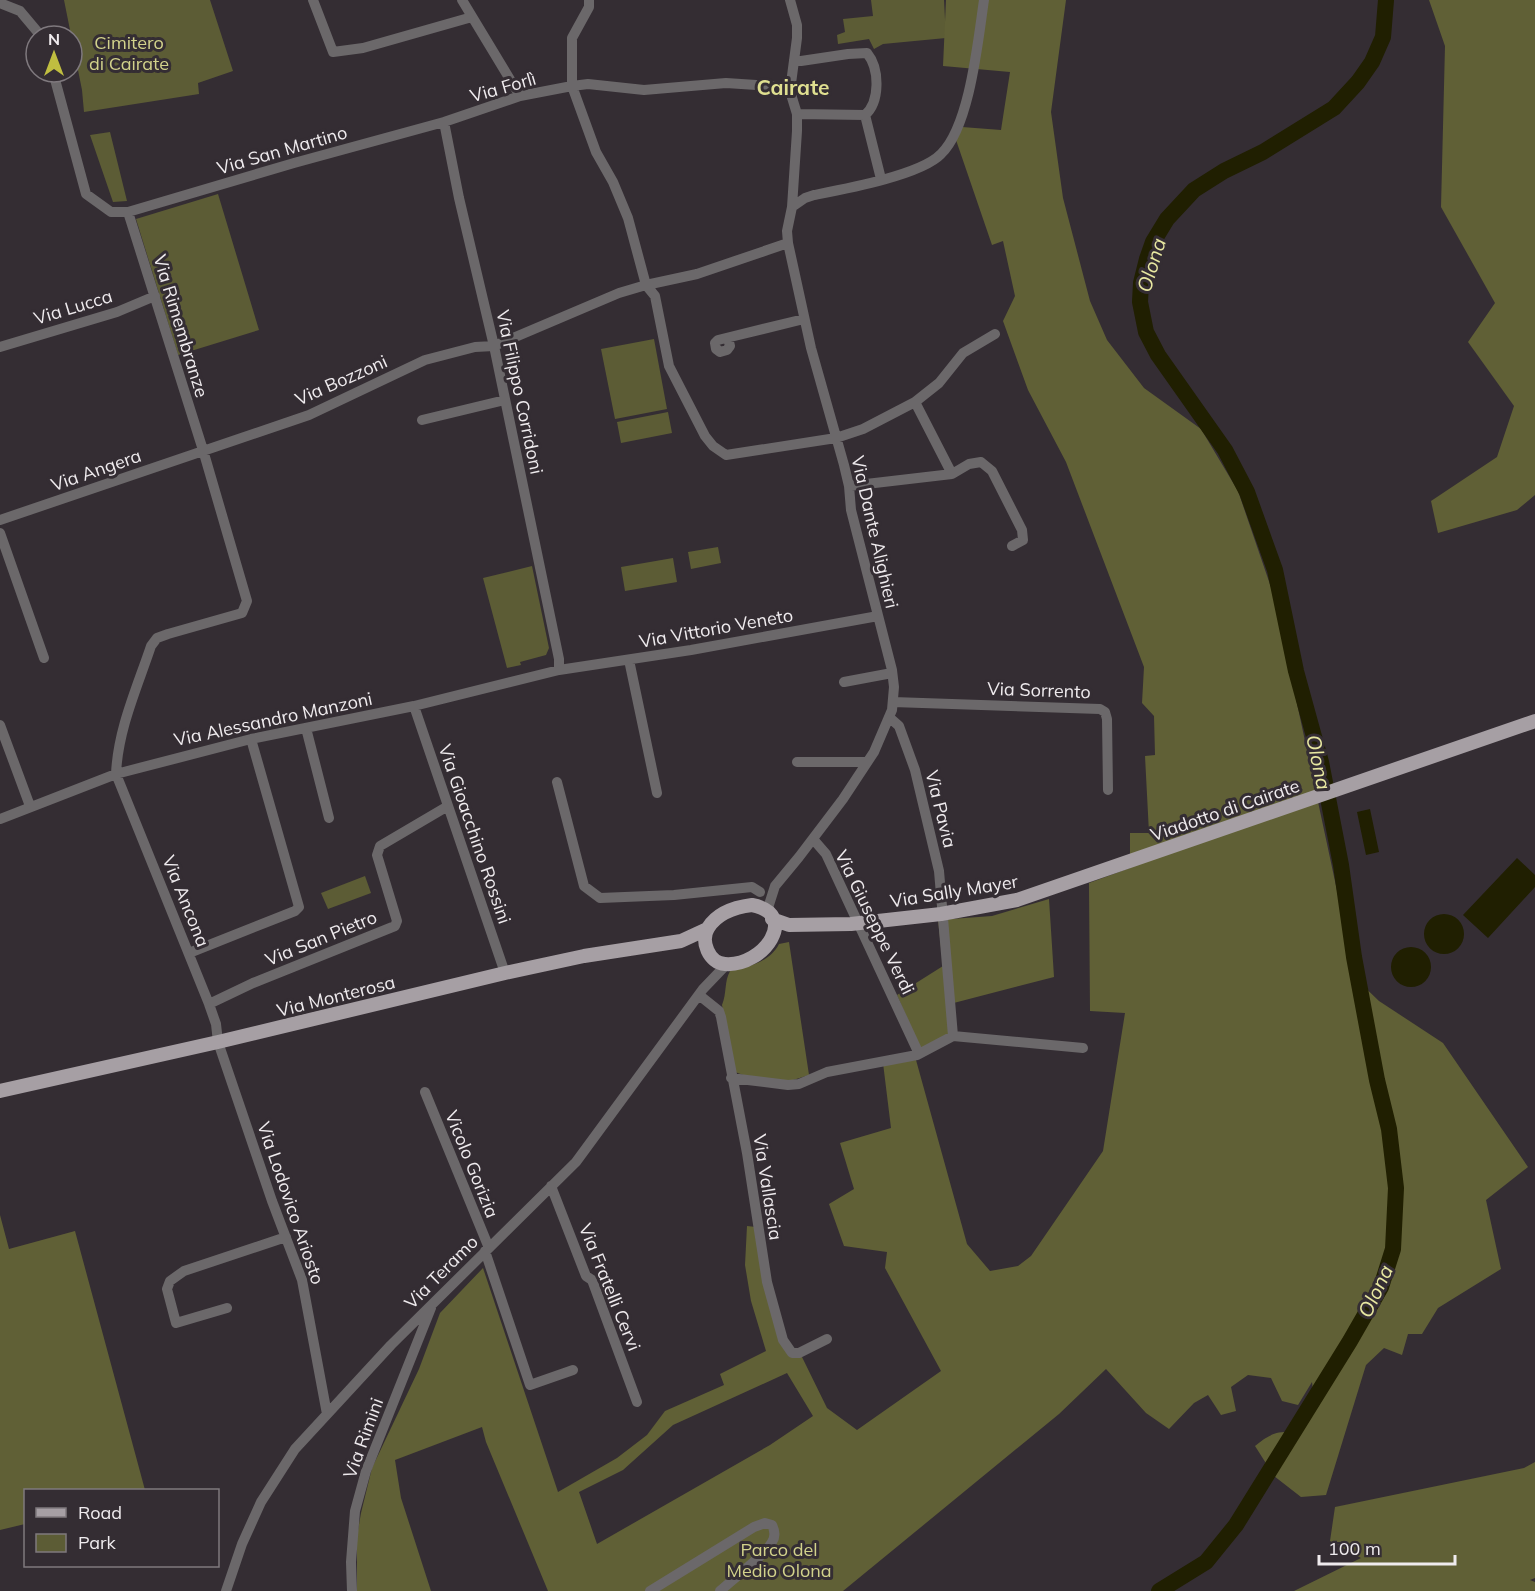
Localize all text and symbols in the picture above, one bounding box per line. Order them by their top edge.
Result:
north arrow [24,24,84,84]
text: N [48,29,60,49]
park label: Cimitero di Cairate [89,31,169,75]
street label: Via Forlì [467,67,539,107]
district label: Cairate [756,74,830,100]
street label: Via San Martino [214,120,350,180]
water label: Olona [1131,235,1171,295]
street label: Via Rimembranze [148,252,214,400]
street label: Via Lucca [31,284,115,330]
street label: Via Filippo Corridoni [491,308,549,476]
street label: Via Bozzoni [291,349,391,411]
street label: Via Angera [48,444,144,496]
street label: Via Dante Alighieri [846,453,904,611]
street label: Via Vittorio Veneto [637,603,795,653]
street label: Via Sorrento [987,677,1091,703]
street label: Via Alessandro Manzoni [172,687,374,751]
water label: Olona [1301,732,1337,792]
street label: Via Gioacchino Rossini [433,741,517,927]
street label: Via Pavia [920,768,962,850]
street label: Viadotto di Cairate [1147,774,1303,846]
street label: Via Giuseppe Verdi [830,846,920,998]
street label: Via Ancona [157,852,215,950]
street label: Via Sally Mayer [888,869,1020,912]
street label: Via San Pietro [262,905,380,971]
street label: Via Monterosa [274,970,398,1022]
street label: Vicolo Gorizia [440,1107,504,1221]
street label: Via Lodovico Ariosto [252,1119,330,1287]
street label: Via Vallascia [748,1132,788,1242]
street label: Via Fratelli Cervi [574,1220,646,1354]
street label: Via Teramo [399,1230,483,1314]
water label: Olona [1352,1261,1398,1321]
street label: Via Rimini [338,1395,388,1481]
legend [24,1489,219,1567]
text: Road [78,1501,122,1524]
scale bar [1319,1528,1456,1566]
text: Park [78,1531,117,1554]
text: 100 m [1328,1537,1381,1560]
park label: Parco del Medio Olona [726,1538,832,1582]

